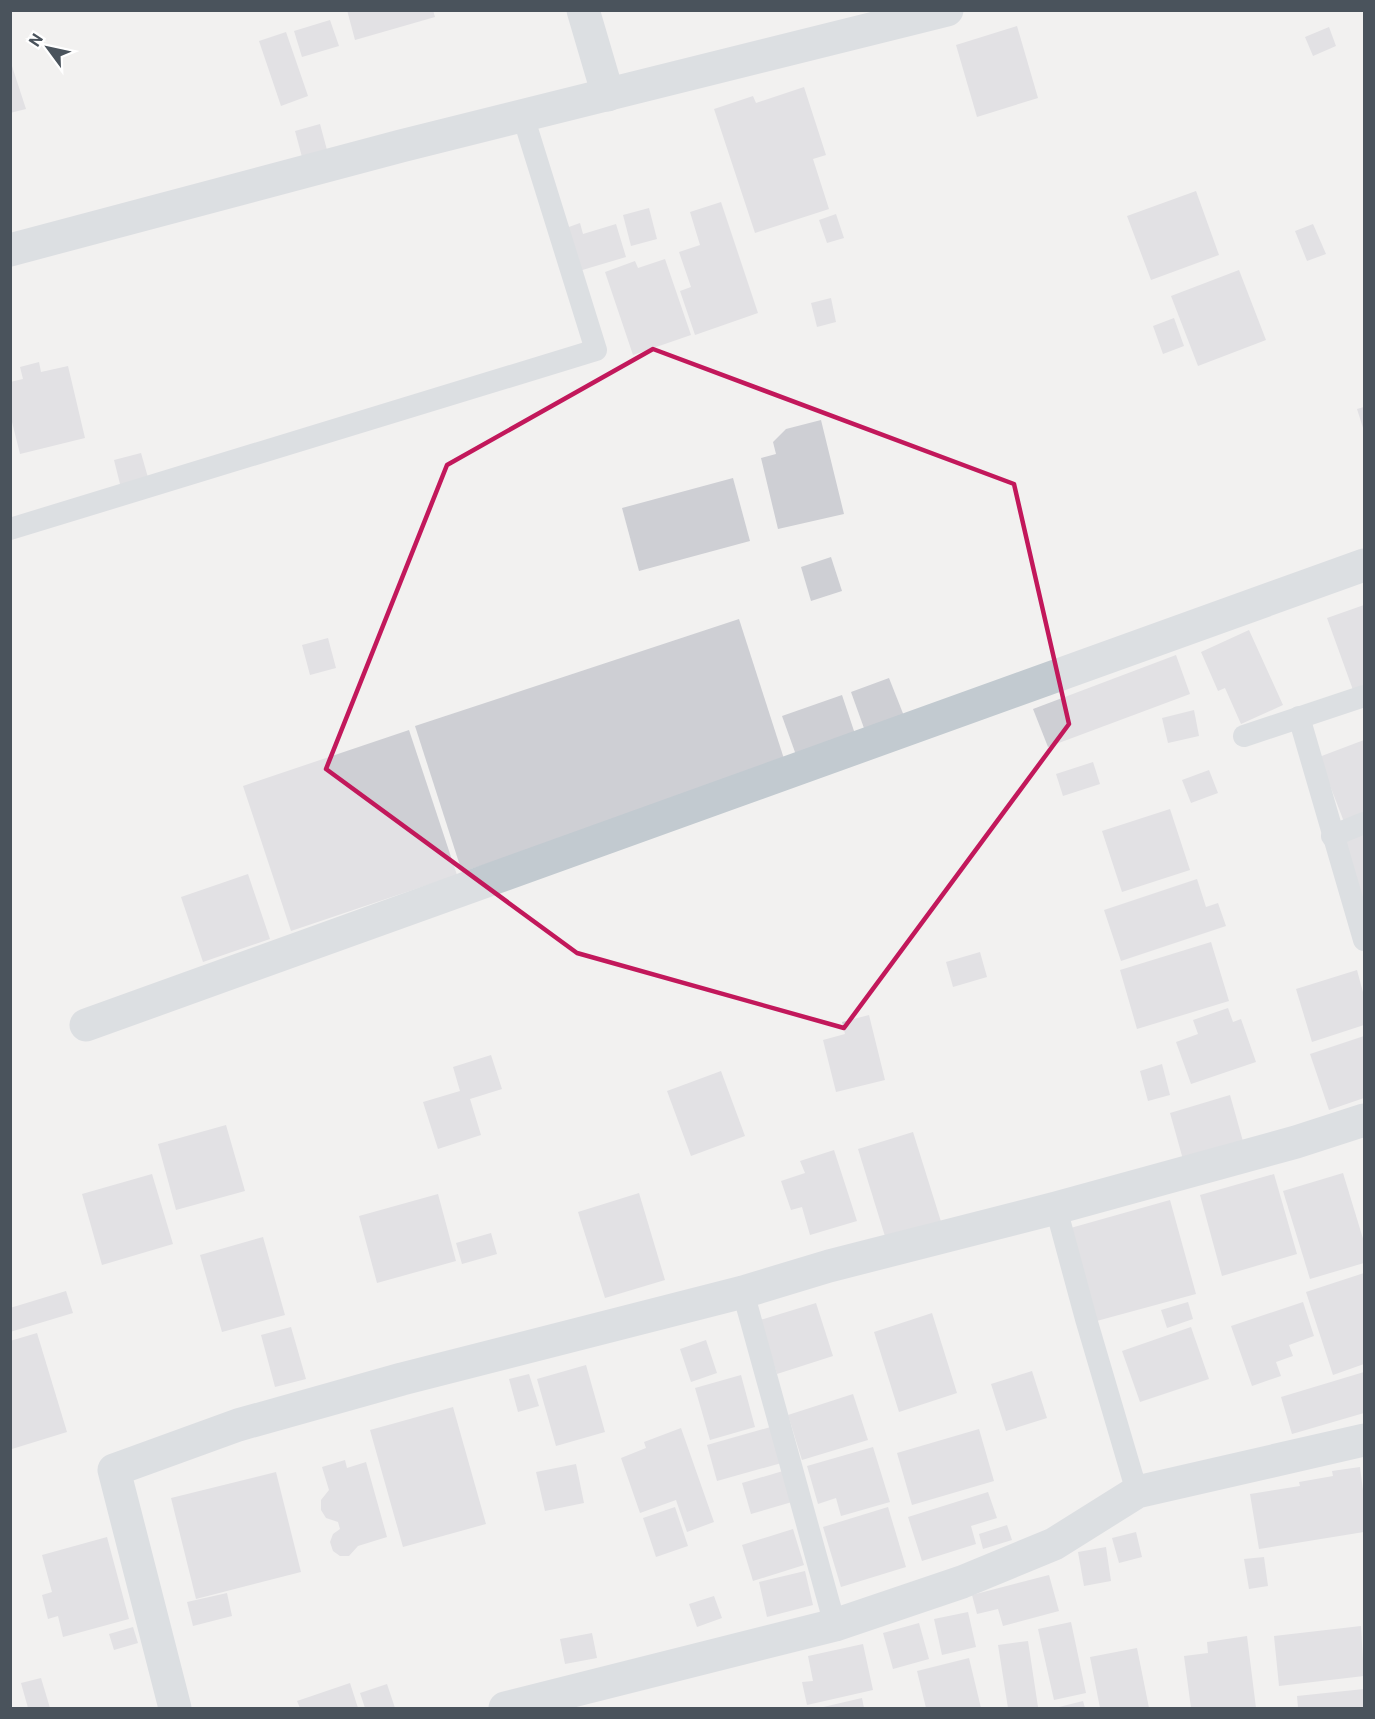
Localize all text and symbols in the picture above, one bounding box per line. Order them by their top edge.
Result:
north arrow [18,18,78,78]
text: N [25,30,47,50]

